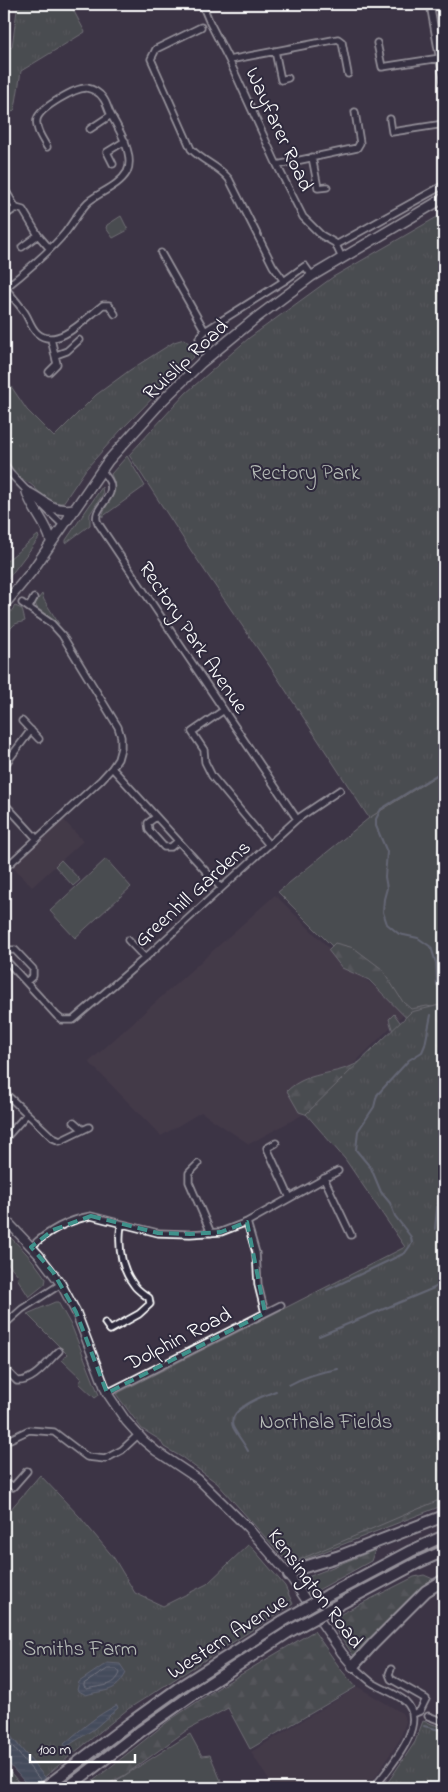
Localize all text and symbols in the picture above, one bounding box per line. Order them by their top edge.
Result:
street label: Wayfarer Road [235,63,320,198]
street label: Ruislip Road [137,313,236,408]
park label: Rectory Park [250,459,361,491]
street label: Rectory Park Avenue [129,556,255,722]
street label: Greenhill Gardens [128,834,258,955]
street label: Dolphin Road [120,1300,237,1380]
park label: Northala Fields [260,1408,392,1438]
street label: Kensington Road [258,1523,370,1657]
street label: Western Avenue [162,1587,295,1688]
park label: Smiths Farm [23,1635,137,1665]
scale bar [30,1732,135,1764]
text: 100 m [38,1739,71,1761]

